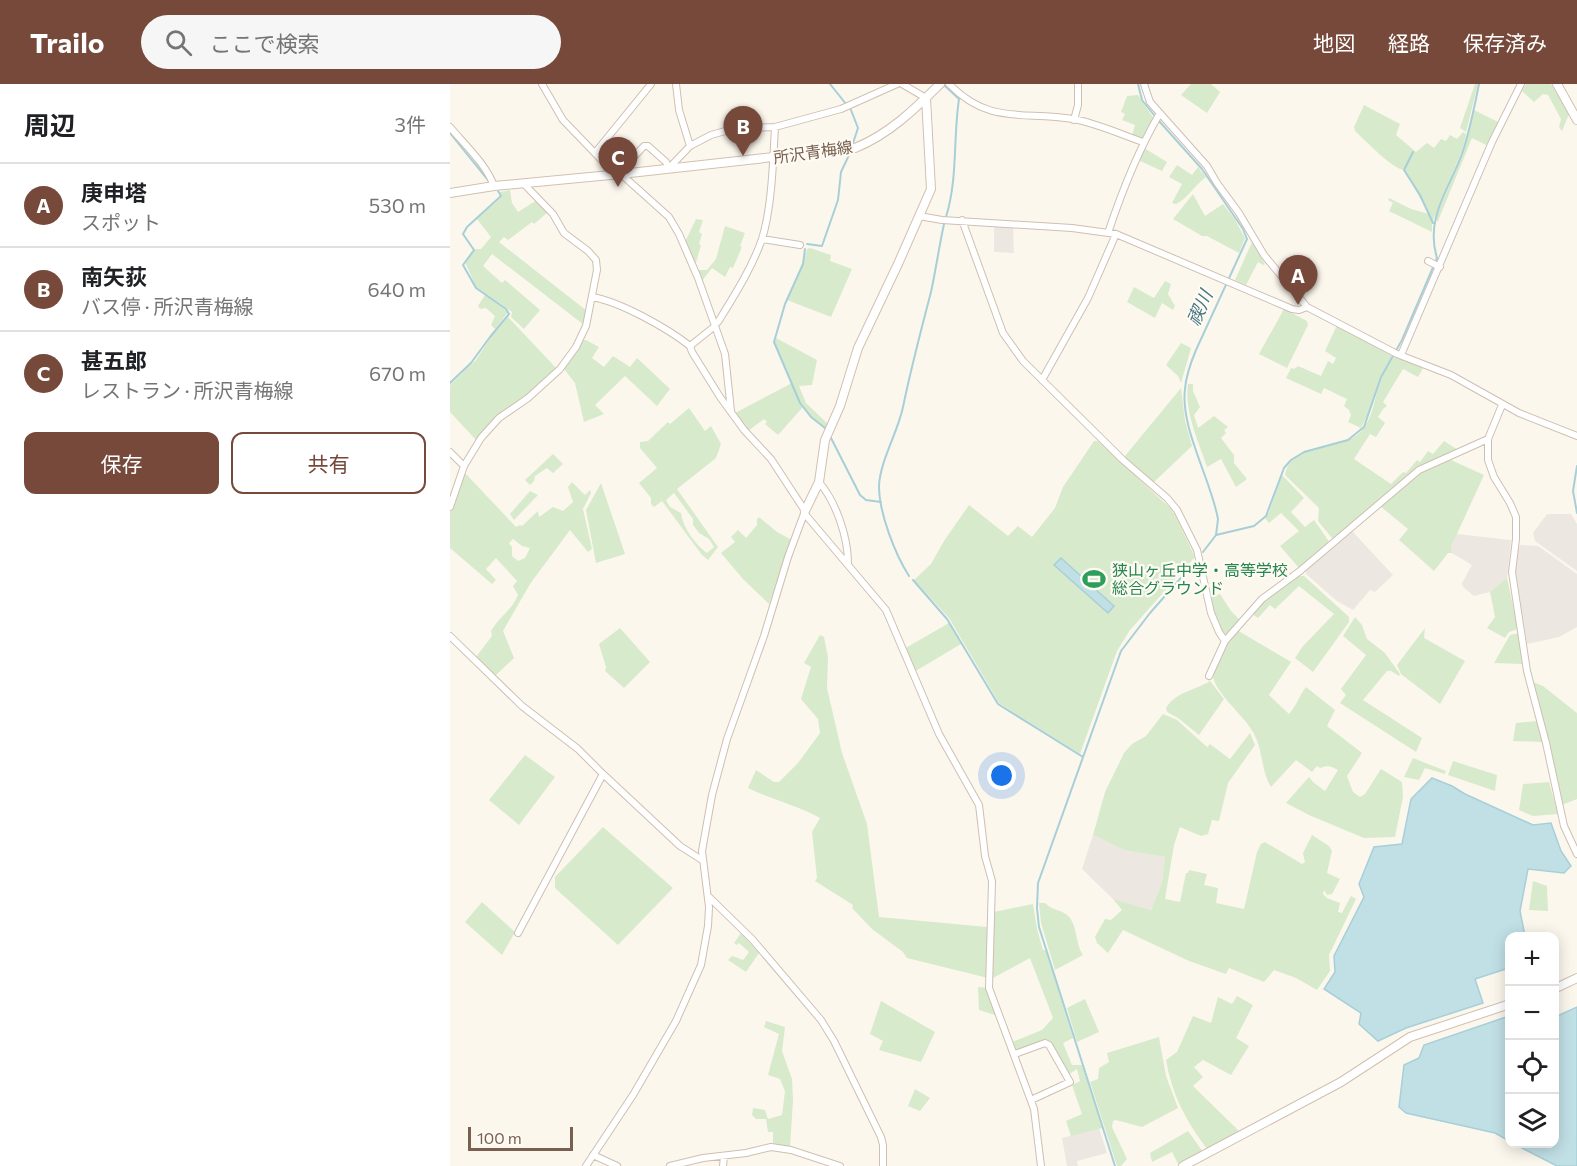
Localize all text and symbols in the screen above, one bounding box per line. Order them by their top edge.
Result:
search box [141,15,561,69]
text: Trailo [30,25,105,59]
icon: search [162,26,195,59]
text: ここで検索 [210,30,320,57]
text: 地図 [1313,30,1355,55]
text: 経路 [1388,30,1430,55]
text: 保存済み [1463,30,1547,55]
pin: B [724,106,762,156]
text: 周辺 [24,109,76,140]
text: 3件 [395,112,426,136]
street label: 所沢青梅線 [772,137,854,166]
pin: C [598,138,638,187]
text: 庚申塔 [81,179,147,206]
text: A [36,193,51,217]
text: 530 m [369,193,426,217]
text: スポット [81,210,161,234]
pin: A [1278,256,1318,305]
text: 南矢荻 [81,263,147,290]
text: B [37,277,50,301]
text: 640 m [368,277,426,301]
water label: 禊川 [1182,285,1217,329]
text: バス停 · 所沢青梅線 [81,294,253,318]
text: 甚五郎 [81,347,147,374]
text: C [37,361,50,385]
text: 670 m [369,361,426,385]
text: レストラン · 所沢青梅線 [81,378,293,402]
button: 保存 [24,432,219,494]
button: 共有 [231,432,426,494]
place label: 狭山ヶ丘中学・高等学校 総合グラウンド [1112,560,1288,597]
sports icon: 狭山ヶ丘中学・高等学校 総合グラウンド [1081,566,1107,592]
your location [987,761,1016,790]
map controls [1505,932,1559,1148]
button: + [1505,932,1559,986]
button: − [1505,986,1559,1040]
button: locate [1505,1040,1559,1094]
button: layers [1505,1094,1559,1148]
scale bar [468,1124,573,1152]
text: 100 m [477,1128,522,1147]

